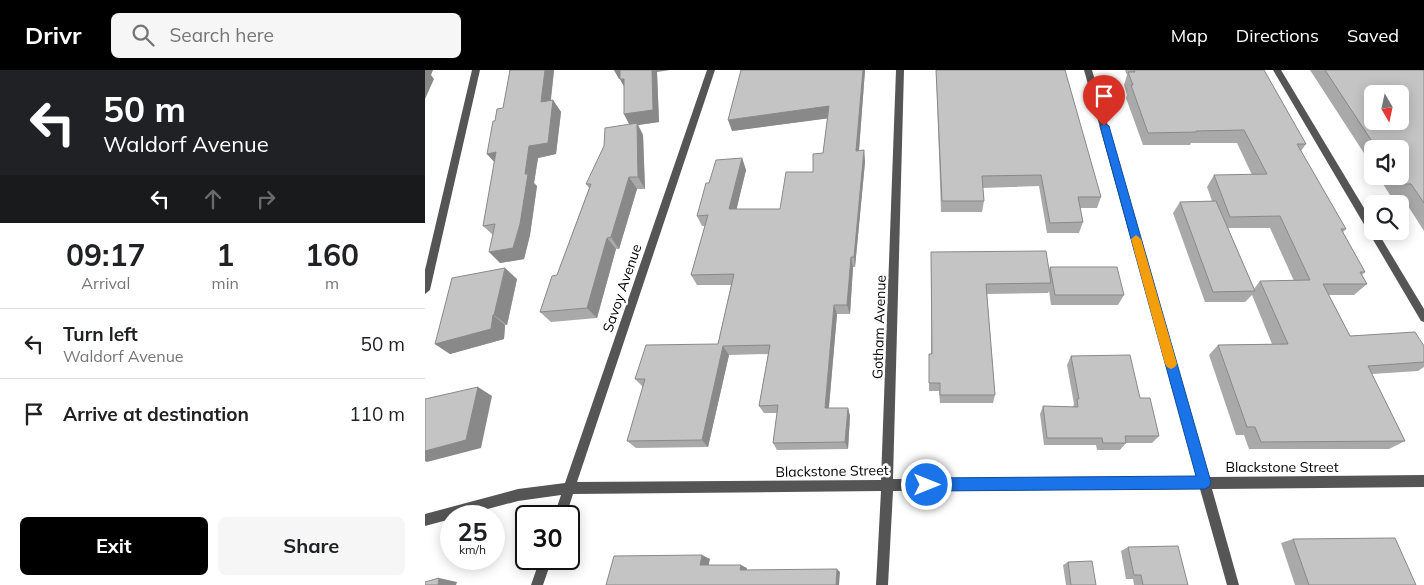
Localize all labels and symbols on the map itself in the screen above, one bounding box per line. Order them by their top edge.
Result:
pin [1083,75,1125,126]
north arrow [1364,85,1409,130]
street label: Savoy Avenue [598,242,646,334]
street label: Gotham Avenue [868,275,890,379]
position arrow [900,458,952,510]
street label: Blackstone Street [1225,458,1339,476]
street label: Blackstone Street [775,461,889,481]
speed limit sign: 30 [515,505,580,570]

